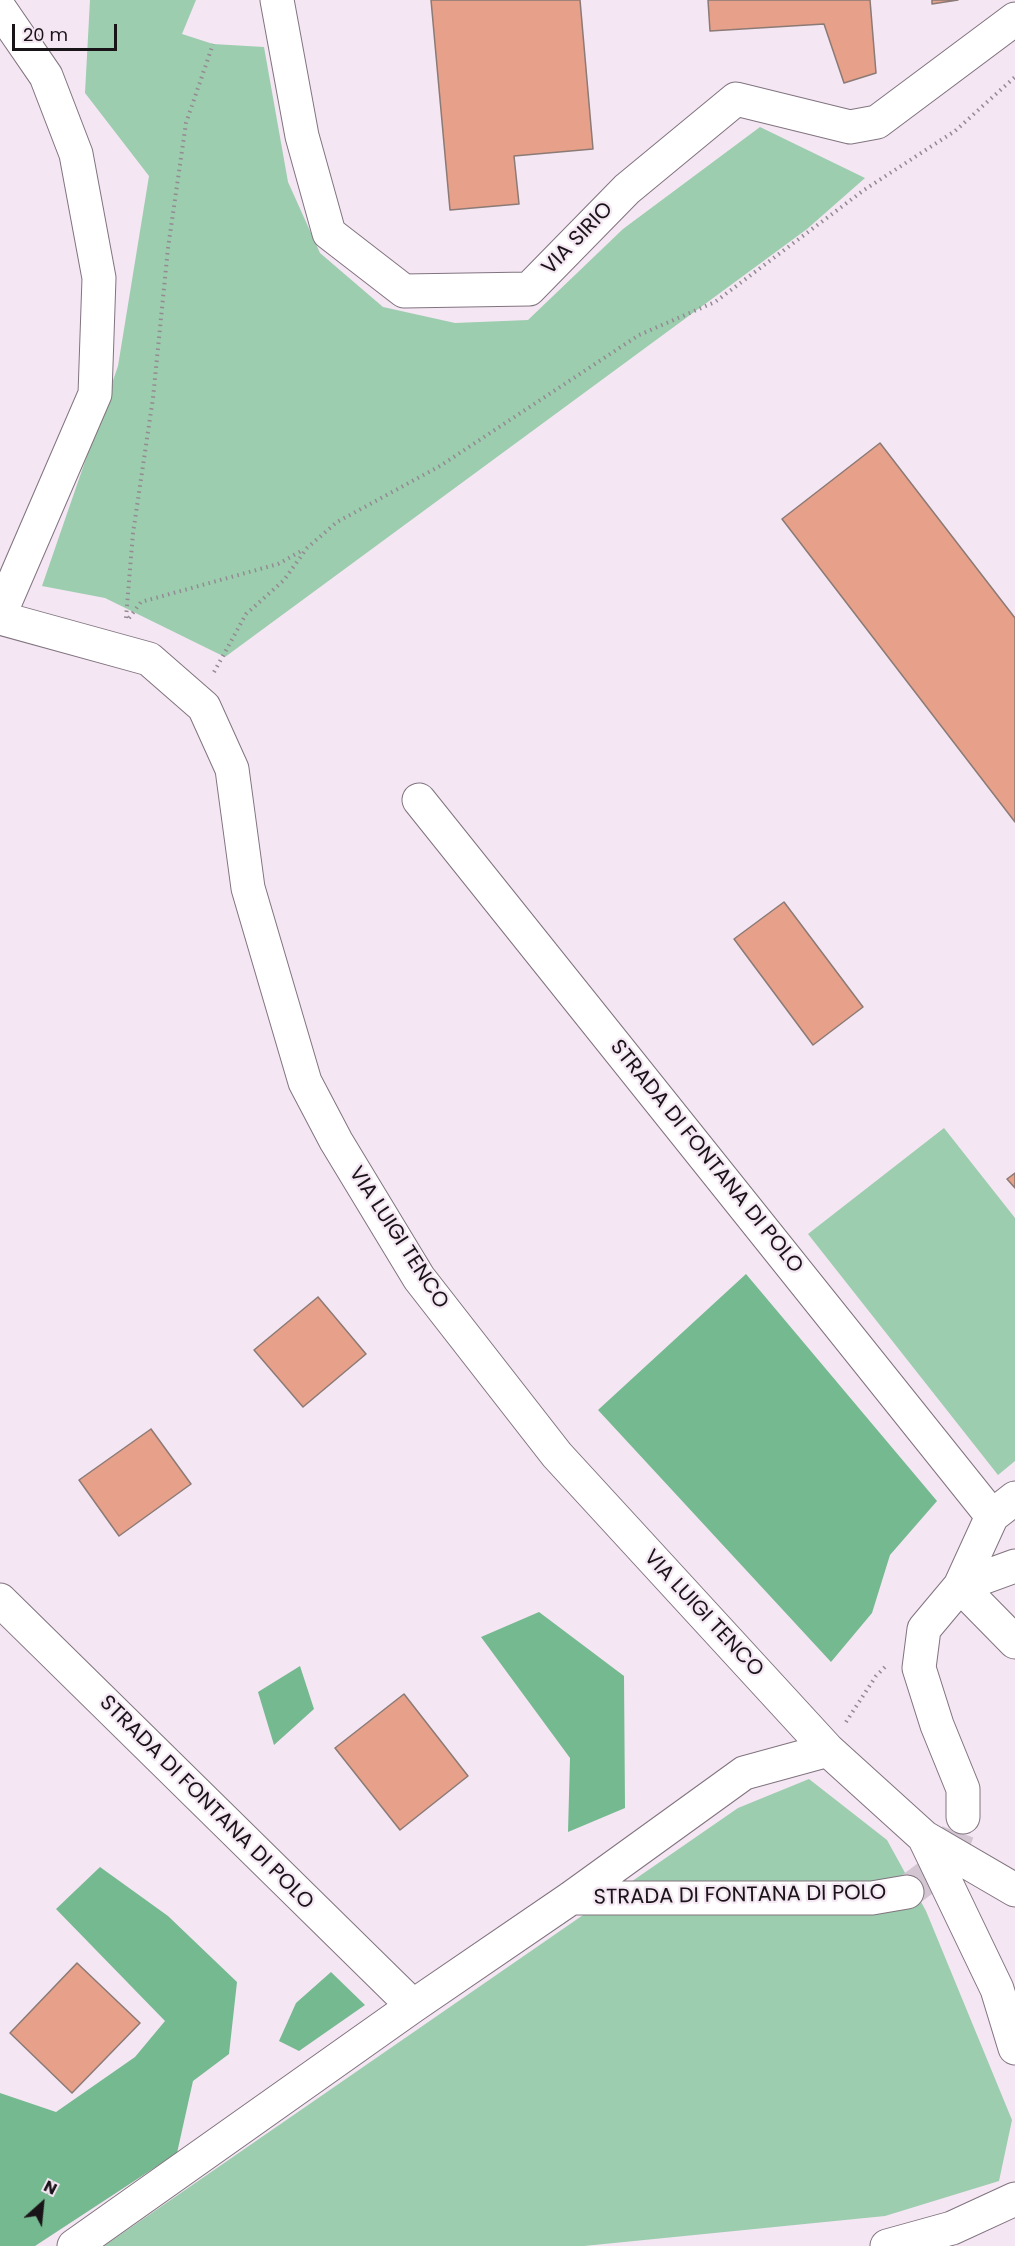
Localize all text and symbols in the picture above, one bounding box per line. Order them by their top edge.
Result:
scale bar [15,12,120,50]
text: 20 m [23,22,68,47]
street label: VIA SIRIO [537,197,619,281]
street label: STRADA DI FONTANA DI POLO [604,1035,808,1279]
street label: VIA LUIGI TENCO [343,1162,453,1314]
street label: VIA LUIGI TENCO [638,1545,768,1683]
street label: STRADA DI FONTANA DI POLO [94,1691,318,1915]
street label: STRADA DI FONTANA DI POLO [594,1881,886,1911]
north arrow [12,2174,72,2234]
text: N [40,2175,61,2200]

